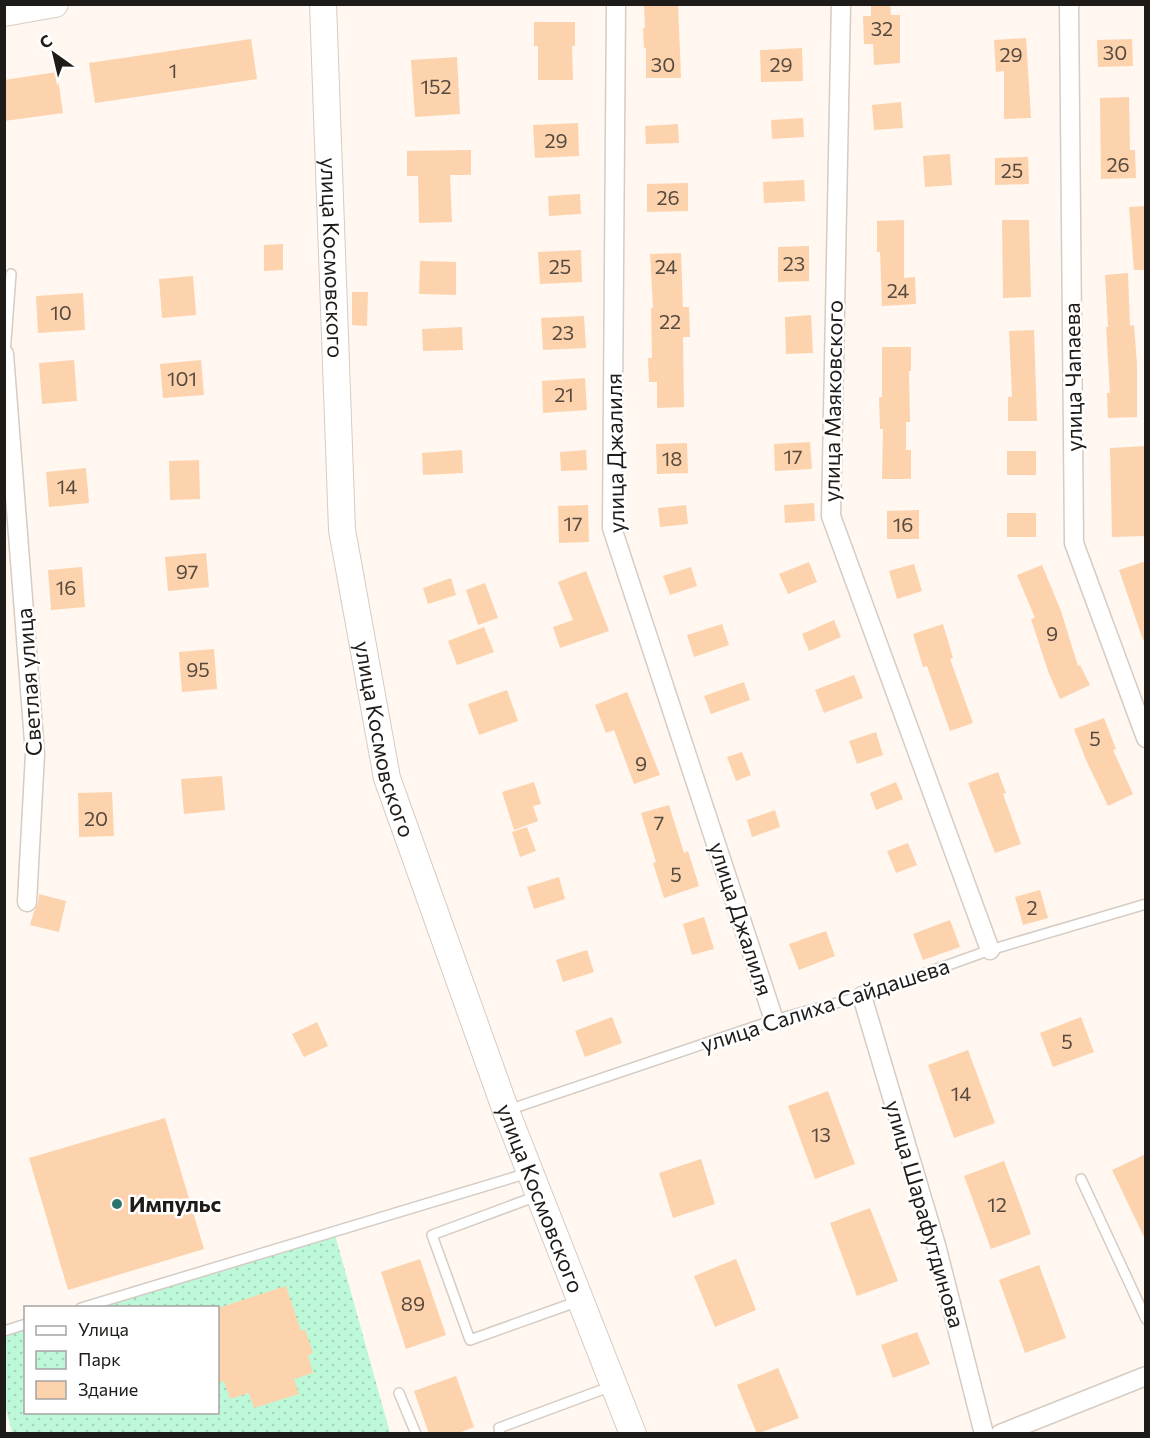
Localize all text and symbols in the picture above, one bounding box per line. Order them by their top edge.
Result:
house number: 32 [871,16,893,40]
north arrow [24,24,84,84]
text: С [35,30,55,52]
house number: 30 [1103,40,1127,64]
house number: 29 [999,42,1023,66]
house number: 30 [651,52,675,76]
house number: 29 [769,52,793,76]
house number: 1 [169,58,177,82]
house number: 152 [420,74,452,98]
house number: 29 [544,128,568,152]
house number: 26 [1106,152,1130,176]
street label: улица Космовского [316,157,350,359]
house number: 25 [1001,158,1023,182]
house number: 26 [656,185,680,209]
house number: 23 [783,251,805,275]
house number: 25 [549,254,571,278]
house number: 24 [655,254,677,278]
house number: 24 [887,278,909,302]
house number: 10 [50,300,72,324]
street label: улица Маяковского [817,300,848,502]
street label: улица Чапаева [1058,302,1087,452]
house number: 22 [659,309,681,333]
house number: 23 [552,320,574,344]
house number: 101 [167,366,197,390]
street label: улица Джалиля [600,373,629,533]
house number: 21 [554,382,574,406]
house number: 17 [783,444,803,468]
house number: 18 [662,446,682,470]
house number: 14 [57,474,77,498]
house number: 17 [563,511,583,535]
house number: 16 [893,512,913,536]
house number: 97 [176,559,198,583]
house number: 16 [56,575,76,599]
street label: Светлая улица [10,607,47,757]
house number: 9 [1046,621,1058,645]
street label: улица Космовского [349,639,421,841]
house number: 95 [186,657,210,681]
house number: 5 [1089,726,1101,750]
house number: 9 [635,751,647,775]
house number: 20 [84,806,108,830]
house number: 7 [654,810,664,834]
street label: улица Джалиля [704,839,779,999]
house number: 5 [670,862,682,886]
house number: 2 [1026,895,1038,919]
street label: улица Салиха Сайдашева [697,952,953,1058]
house number: 5 [1061,1029,1073,1053]
house number: 14 [951,1081,971,1105]
street label: улица Шарафутдинова [880,1097,971,1331]
street label: улица Космовского [492,1100,590,1297]
house number: 13 [811,1122,831,1146]
place label: Импульс [129,1190,221,1217]
house number: 12 [987,1192,1007,1216]
marker: Импульс [110,1197,124,1211]
house number: 89 [401,1291,425,1315]
legend [24,1306,219,1414]
text: Улица [78,1318,129,1340]
text: Парк [78,1348,121,1370]
text: Здание [78,1378,138,1400]

